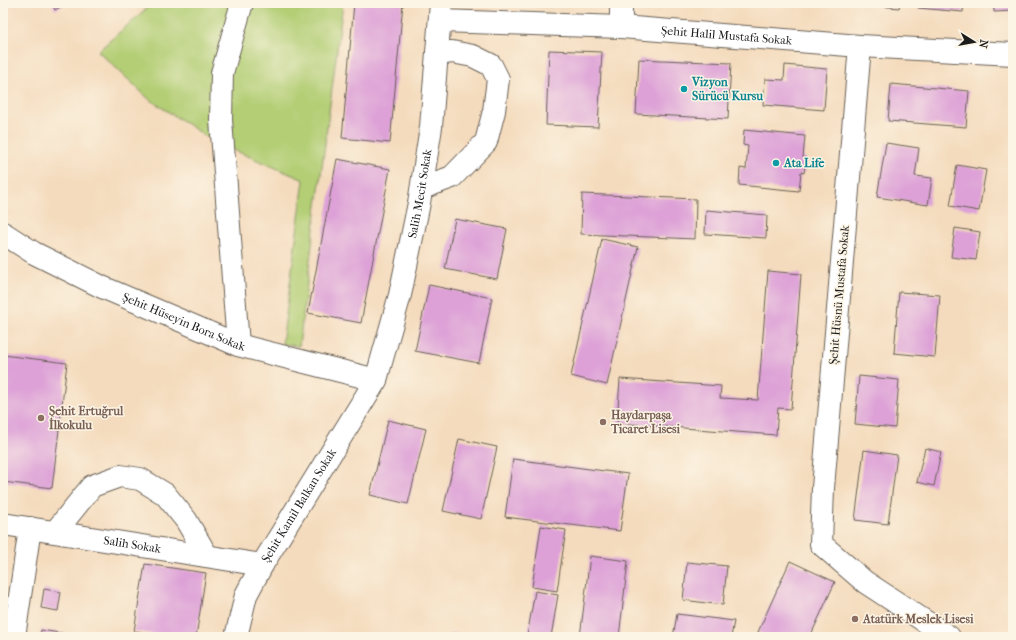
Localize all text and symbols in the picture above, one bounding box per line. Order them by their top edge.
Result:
north arrow [954,22,994,62]
street label: Şehit Halil Mustafa Sokak [661,23,793,48]
text: N [976,38,991,50]
place label: Vizyon Sürücü Kursu [691,75,763,103]
marker: Vizyon Sürücü Kursu [679,84,689,94]
street label: Salih Mecit Sokak [405,147,435,240]
place label: Ata Life [783,156,825,170]
marker: Ata Life [771,158,781,168]
street label: Şehit Hüsnü Mustafa Sokak [826,224,852,365]
street label: Şehit Hüseyin Bora Sokak [120,290,248,354]
place label: Şehit Ertuğrul İlkokulu [49,404,124,432]
place label: Haydarpaşa Ticaret Lisesi [610,408,681,436]
marker: Şehit Ertuğrul İlkokulu [36,413,46,423]
marker: Haydarpaşa Ticaret Lisesi [598,417,608,427]
street label: Şehit Kamil Balkan Sokak [258,445,339,565]
street label: Salih Sokak [103,533,163,556]
place label: Atatürk Meslek Lisesi [862,612,974,626]
marker: Atatürk Meslek Lisesi [850,614,860,624]

